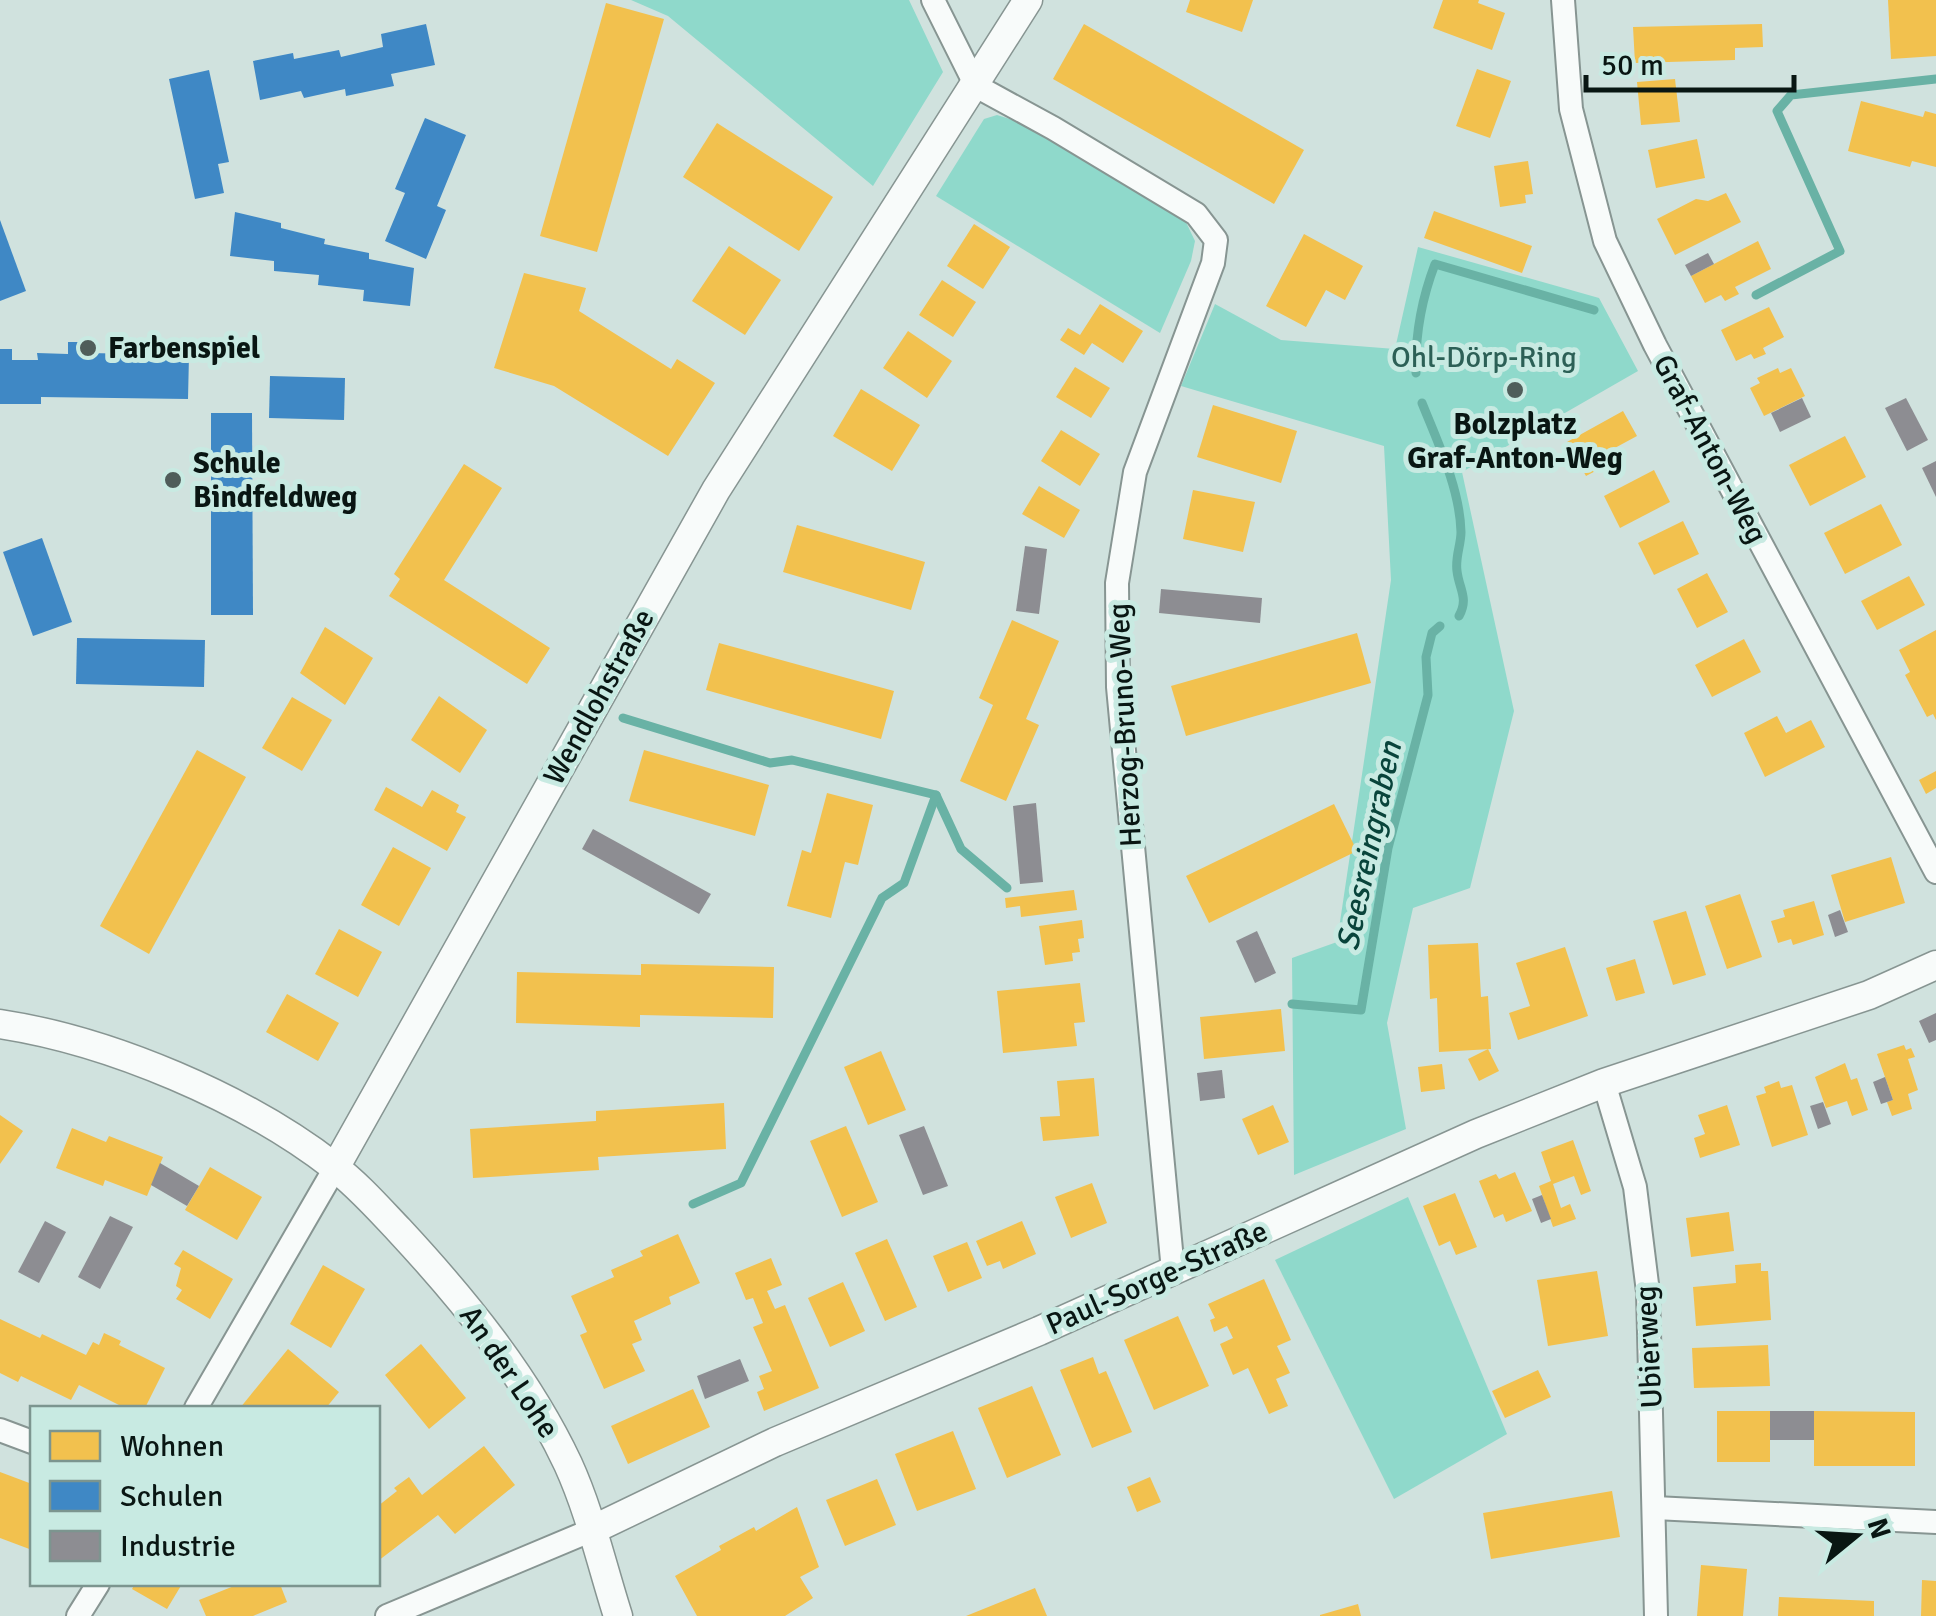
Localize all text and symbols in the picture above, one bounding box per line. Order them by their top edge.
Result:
scale bar [1586,30,1794,92]
text: 50 m [1601,47,1664,84]
place label: Farbenspiel [108,330,260,367]
marker: Farbenspiel [77,337,99,359]
park label: Ohl-Dörp-Ring [1391,339,1577,376]
street label: Graf-Anton-Weg [1645,348,1775,550]
marker: Bolzplatz Graf-Anton-Weg [1504,379,1526,401]
place label: Bolzplatz Graf-Anton-Weg [1407,406,1623,477]
place label: Schule Bindfeldweg [193,445,357,516]
marker: Schule Bindfeldweg [162,469,184,491]
street label: Herzog-Bruno-Weg [1100,602,1150,848]
street label: Wendlohstraße [535,603,663,791]
water label: Seesreingraben [1328,737,1410,954]
street label: Paul-Sorge-Straße [1041,1213,1273,1343]
street label: Ubierweg [1627,1285,1671,1409]
street label: An der Lohe [451,1299,567,1445]
legend [30,1406,380,1586]
text: Wohnen [120,1428,224,1465]
text: Schulen [120,1478,223,1515]
north arrow [1806,1486,1906,1586]
text: N [1860,1514,1898,1543]
text: Industrie [120,1528,236,1565]

